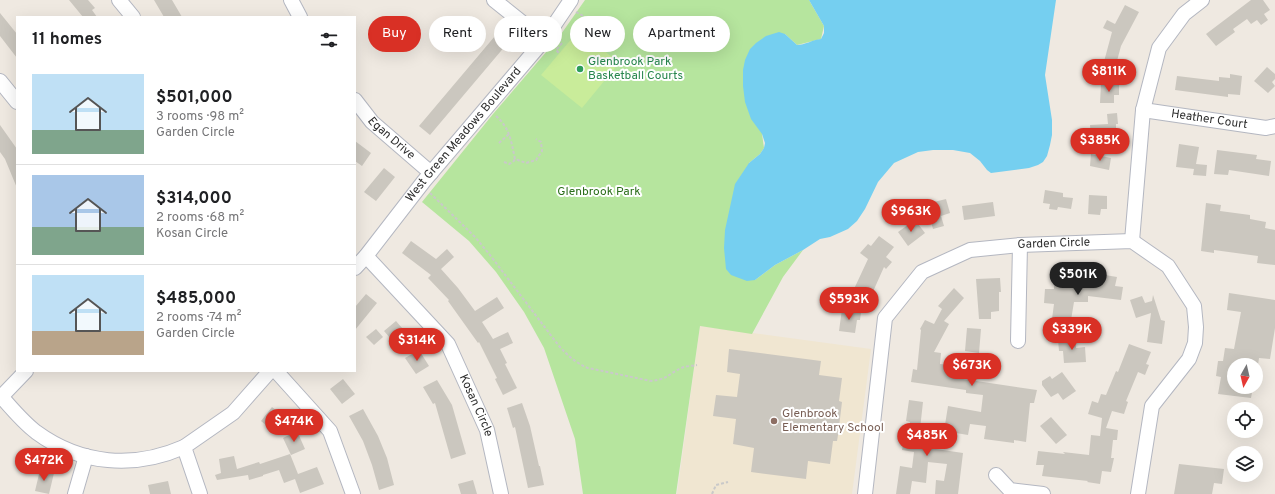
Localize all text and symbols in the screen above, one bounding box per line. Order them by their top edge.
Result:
chip: Buy [368,16,421,52]
chip: Rent [429,16,486,52]
chip: Filters [494,16,562,52]
chip: New [570,16,625,52]
chip: Apartment [633,16,730,52]
text: 11 homes [32,29,102,51]
icon: filters [318,29,340,51]
place label: Glenbrook Park Basketball Courts [588,54,683,84]
pin: $811K [1081,59,1137,93]
street label: West Green Meadows Boulevard [402,64,525,206]
marker: Glenbrook Park Basketball Courts [575,64,585,74]
text: $811K [1091,64,1127,80]
text: $501,000 [156,87,233,109]
icon: home [64,90,112,138]
street label: Heather Court [1170,106,1249,133]
text: 3 rooms · 98 m² [156,109,244,125]
street label: Egan Drive [363,114,418,164]
text: Garden Circle [156,125,235,141]
pin: $385K [1072,128,1128,162]
text: $385K [1080,133,1120,149]
park label: Glenbrook Park [557,184,641,200]
text: $314,000 [156,188,232,210]
icon: home [64,191,112,239]
pin: $963K [883,199,939,233]
text: $963K [891,204,931,220]
text: 2 rooms · 68 m² [156,210,244,226]
text: Kosan Circle [156,226,228,242]
street label: Garden Circle [1017,234,1090,253]
pin: $501K [1050,262,1106,296]
text: $501K [1059,267,1097,283]
pin: $593K [821,287,877,321]
text: $485,000 [156,288,236,310]
icon: home [64,291,112,339]
text: $593K [829,292,869,308]
text: 2 rooms · 74 m² [156,310,241,326]
pin: $339K [1044,317,1100,351]
text: $339K [1052,322,1092,338]
text: Garden Circle [156,326,235,342]
pin: $314K [389,328,445,362]
text: $314K [398,333,436,349]
pin: $673K [944,353,1000,387]
text: $673K [952,358,992,374]
north arrow [1227,358,1263,394]
map controls [1227,358,1263,482]
street label: Kosan Circle [455,372,496,438]
button: locate [1227,402,1263,438]
place label: Glenbrook Elementary School [782,406,884,436]
pin: $474K [266,409,322,443]
text: $474K [274,414,314,430]
marker: Glenbrook Elementary School [769,416,779,426]
pin: $485K [899,423,955,457]
text: $485K [906,428,948,444]
button: layers [1227,446,1263,482]
pin: $472K [16,448,72,482]
text: $472K [24,453,64,469]

